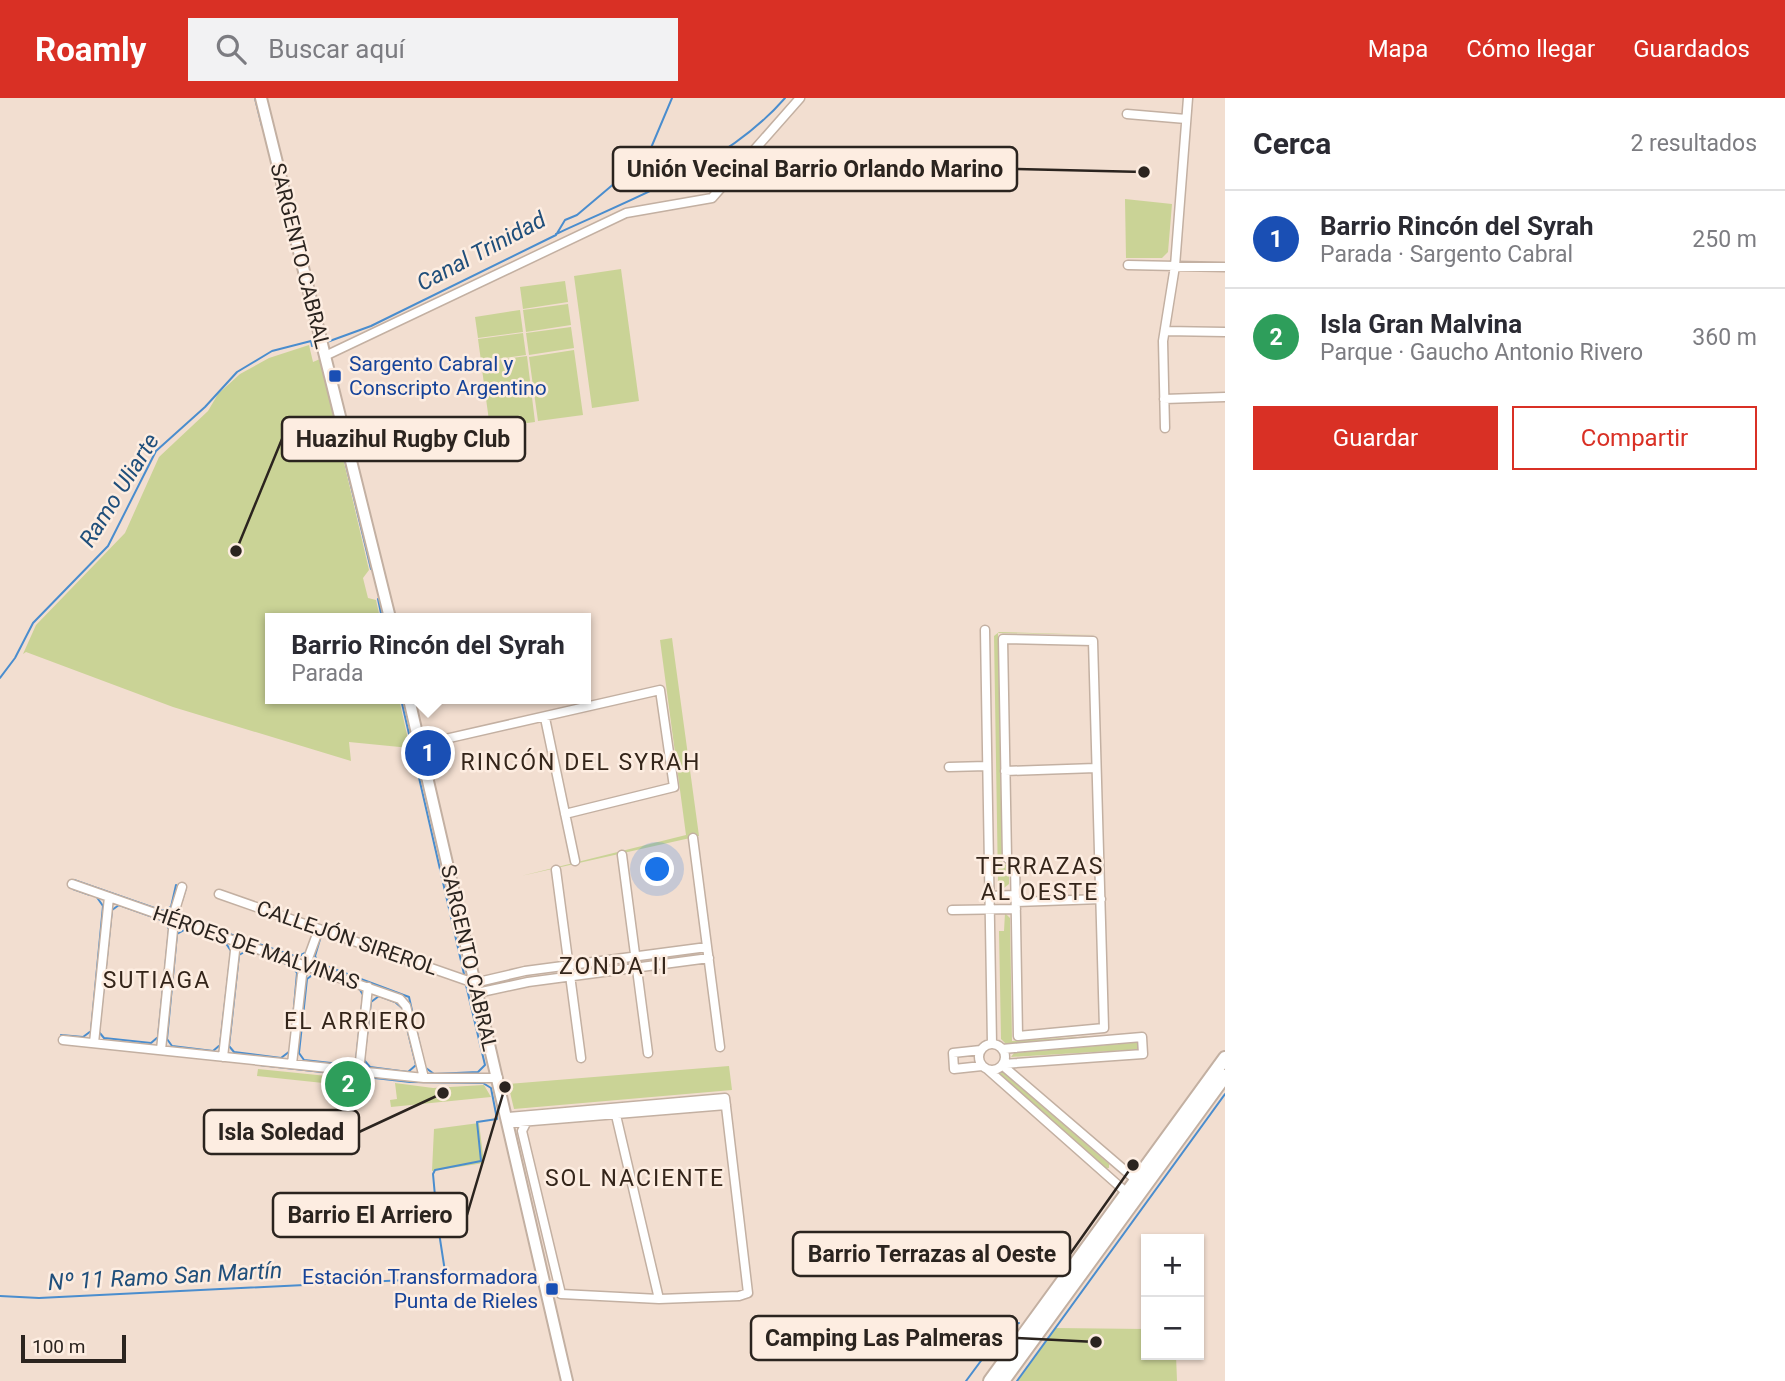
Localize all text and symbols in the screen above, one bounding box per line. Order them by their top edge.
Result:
search box [188,18,678,81]
text: Roamly [35,30,146,69]
icon: search [212,30,250,68]
text: Buscar aquí [268,34,405,64]
text: Mapa [1368,35,1428,63]
text: Cómo llegar [1466,35,1595,63]
text: Guardados [1633,35,1750,63]
text: Cerca [1253,126,1331,161]
text: 2 resultados [1630,130,1757,157]
callout: Unión Vecinal Barrio Orlando Marino [613,147,1017,191]
text: Unión Vecinal Barrio Orlando Marino [627,156,1003,183]
street label: SARGENTO CABRAL [265,161,335,351]
water label: Canal Trinidad [412,206,551,297]
text: Barrio Rincón del Syrah [1320,211,1594,241]
text: 1 [1269,226,1283,253]
text: 250 m [1692,226,1757,253]
text: Parada · Sargento Cabral [1320,241,1573,268]
text: Isla Gran Malvina [1320,309,1522,339]
text: 2 [1269,324,1283,351]
text: 360 m [1692,324,1757,351]
text: Parque · Gaucho Antonio Rivero [1320,339,1643,366]
place label: Sargento Cabral y Conscripto Argentino [349,352,547,400]
marker: Sargento Cabral y Conscripto Argentino [327,368,343,384]
button: Guardar [1253,406,1498,470]
button: Compartir [1512,406,1757,470]
callout: Huazihul Rugby Club [282,417,525,461]
text: Huazihul Rugby Club [296,426,510,453]
water label: Ramo Uliarte [74,428,165,552]
popup [265,613,591,704]
text: Barrio Rincón del Syrah [291,630,565,660]
text: Parada [291,660,363,687]
pin: 1 [405,727,451,779]
district label: RINCÓN DEL SYRAH [460,748,702,776]
your location [640,852,674,886]
district label: TERRAZAS AL OESTE [976,853,1104,906]
street label: SARGENTO CABRAL [436,863,502,1053]
street label: CALLEJÓN SIREROL [253,896,441,980]
street label: HÉROES DE MALVINAS [150,901,362,995]
district label: ZONDA II [559,953,669,980]
district label: SUTIAGA [103,967,211,994]
district label: EL ARRIERO [284,1008,428,1035]
pin: 2 [325,1058,371,1110]
callout: Isla Soledad [204,1110,359,1154]
text: Isla Soledad [218,1119,344,1146]
district label: SOL NACIENTE [545,1165,725,1192]
callout: Barrio El Arriero [273,1193,467,1237]
text: Barrio El Arriero [287,1202,453,1229]
callout: Barrio Terrazas al Oeste [793,1232,1070,1276]
map controls [1141,1234,1204,1360]
button: + [1141,1234,1204,1297]
text: Barrio Terrazas al Oeste [808,1241,1056,1268]
water label: Nº 11 Ramo San Martín [47,1257,283,1296]
place label: Estación Transformadora Punta de Rieles [302,1265,538,1313]
marker: Estación Transformadora Punta de Rieles [544,1281,560,1297]
button: − [1141,1297,1204,1360]
callout: Camping Las Palmeras [751,1316,1017,1360]
text: Camping Las Palmeras [765,1325,1003,1352]
scale bar [21,1332,126,1364]
text: 100 m [32,1335,85,1358]

